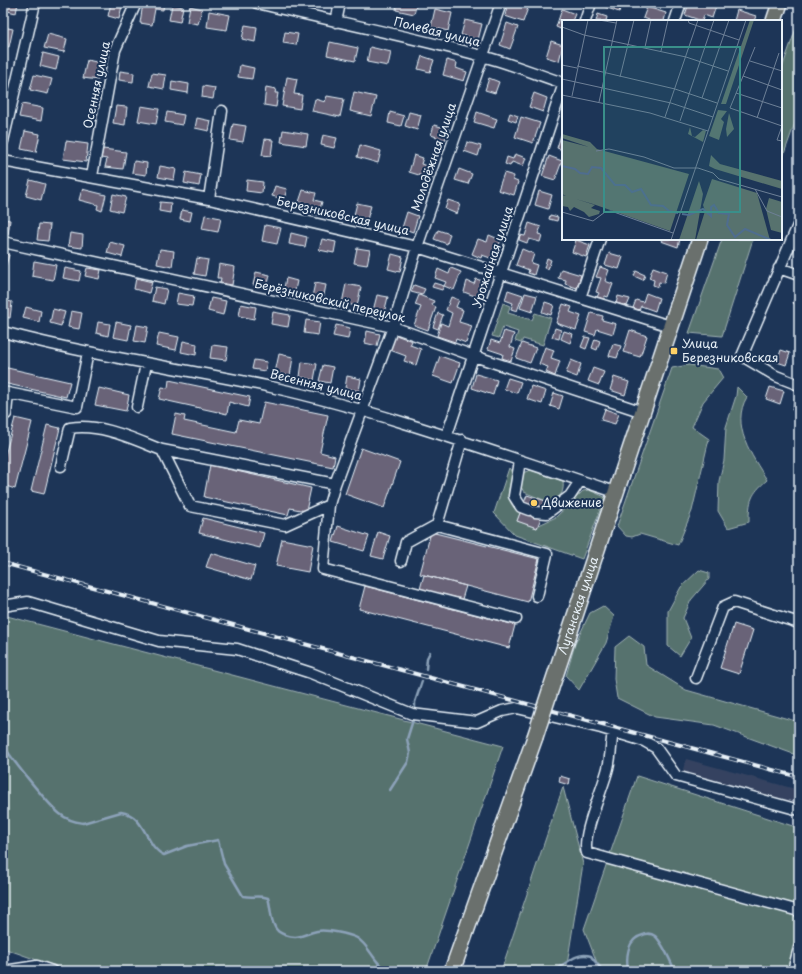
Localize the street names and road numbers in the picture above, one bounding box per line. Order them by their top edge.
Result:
street label: Полевая улица [392,12,483,51]
street label: Осенняя улица [78,39,114,130]
street label: Молодёжная улица [406,100,460,213]
street label: Березниковская улица [275,191,412,239]
street label: Урожайная улица [467,203,517,310]
street label: Берёзниковский переулок [253,274,408,326]
street label: Весенняя улица [268,364,365,404]
street label: Луганская улица [553,553,602,656]

